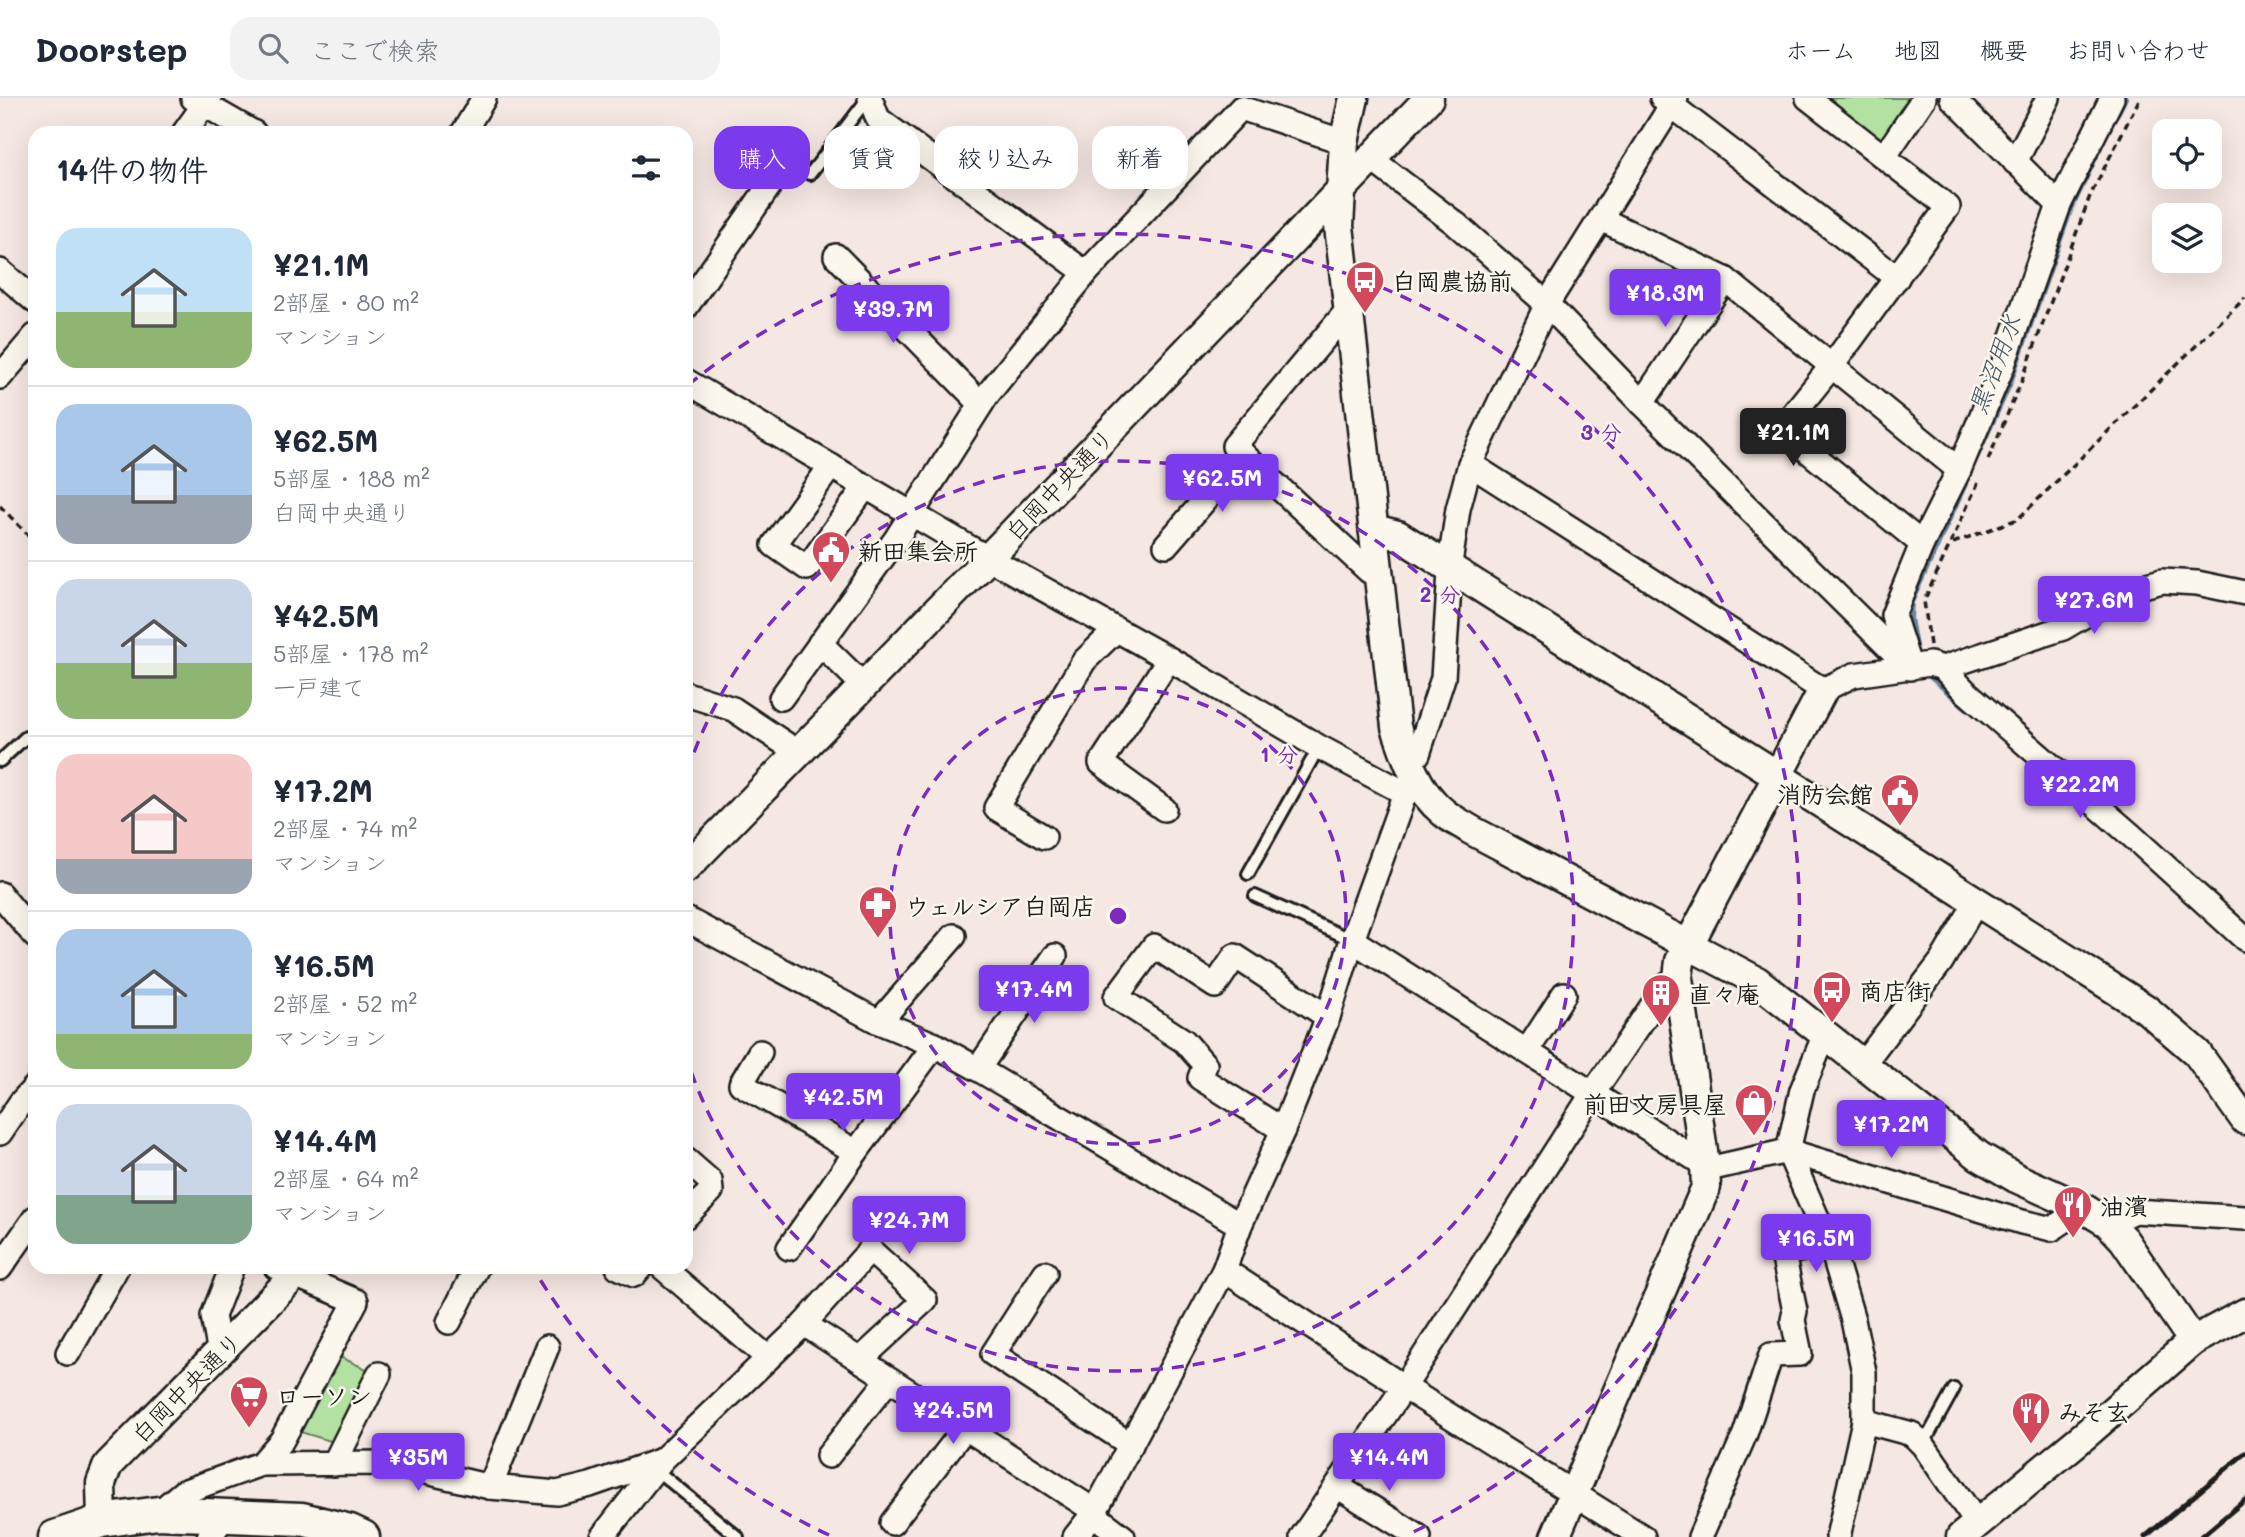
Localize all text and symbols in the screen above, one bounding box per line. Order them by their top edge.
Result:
search box [230,17,720,80]
text: Doorstep [35,27,188,70]
icon: search [254,29,292,67]
text: ここで検索 [310,33,440,67]
text: ホーム [1785,34,1856,65]
text: 地図 [1894,34,1942,65]
text: 概要 [1980,34,2028,65]
text: お問い合わせ [2066,34,2210,65]
map controls [2152,119,2222,273]
button: locate [2152,119,2222,189]
chip: 購入 [714,126,810,189]
chip: 賃貸 [824,126,920,189]
chip: 絞り込み [934,126,1078,189]
chip: 新着 [1092,126,1188,189]
text: 14件の物件 [56,149,208,189]
icon: filters [627,149,665,187]
button: layers [2152,203,2222,273]
text: ¥21.1M [273,244,370,284]
icon: home [112,256,196,340]
bus stop icon: 白岡農協前 [1344,259,1386,314]
place label: 白岡農協前 [1392,265,1512,296]
pin: ¥18.3M [1608,270,1722,329]
text: ¥18.3M [1625,277,1705,307]
pin: ¥39.7M [836,286,950,345]
text: 2部屋 · 80 m² [273,287,419,317]
text: ¥39.7M [852,293,934,323]
water label: 黒沼用水 [1959,309,2029,419]
text: マンション [273,321,387,351]
pin: ¥21.1M [1736,408,1850,468]
text: ¥21.1M [1756,416,1830,446]
text: 3 分 [1580,418,1622,445]
text: ¥62.5M [273,420,379,460]
street label: 白岡中央通り [998,421,1120,547]
icon: home [112,432,196,516]
pin: ¥62.5M [1165,454,1279,514]
text: ¥62.5M [1182,462,1262,492]
text: 5部屋 · 188 m² [273,463,430,493]
text: 白岡中央通り [273,497,411,527]
public building icon: 新田集会所 [810,529,852,584]
place label: 新田集会所 [858,535,978,566]
pin: ¥27.6M [2037,576,2151,636]
text: 2 分 [1420,580,1460,607]
text: ¥27.6M [2054,584,2134,614]
text: ¥42.5M [273,595,379,635]
icon: home [112,607,196,691]
text: 5部屋 · 178 m² [273,638,429,668]
text: 一戸建て [273,672,365,702]
text: 1 分 [1260,740,1298,767]
pin: ¥22.2M [2023,760,2137,820]
text: ¥22.2M [2040,768,2120,798]
text: ¥17.2M [273,770,373,810]
public building icon: 消防会館 [1879,772,1921,827]
place label: 消防会館 [1777,778,1873,809]
icon: home [112,782,196,866]
text: 2部屋 · 74 m² [273,813,417,843]
text: マンション [273,847,387,877]
pharmacy icon: ウェルシア白岡店 [857,884,899,939]
place label: ウェルシア白岡店 [905,890,1096,921]
centre of rings [1106,904,1130,928]
text: ¥16.5M [273,945,375,985]
icon: home [112,957,196,1041]
pin: ¥17.4M [977,965,1091,1025]
bus stop icon: 商店街 [1811,969,1853,1024]
building icon: 直々庵 [1640,972,1682,1027]
text: ¥17.4M [995,973,1073,1003]
place label: 商店街 [1859,975,1931,1006]
place label: 直々庵 [1688,978,1760,1009]
text: 2部屋 · 52 m² [273,988,417,1018]
text: マンション [273,1022,387,1052]
pin: ¥42.5M [786,1074,900,1133]
text: ¥42.5M [802,1081,884,1111]
shop icon: 前田文房具屋 [1733,1082,1775,1137]
place label: 前田文房具屋 [1583,1088,1727,1119]
pin: ¥17.2M [1834,1100,1948,1160]
text: ¥17.2M [1853,1108,1929,1138]
text: ¥14.4M [273,1120,378,1160]
icon: home [112,1132,196,1216]
text: 2部屋 · 64 m² [273,1163,418,1193]
restaurant icon: 油濱 [2052,1184,2094,1239]
place label: 油濱 [2100,1190,2148,1221]
pin: ¥24.7M [852,1196,966,1256]
text: マンション [273,1197,387,1227]
text: ¥24.7M [868,1204,950,1234]
pin: ¥16.5M [1759,1214,1873,1274]
text: ¥16.5M [1777,1222,1855,1252]
street label: 白岡中央通り [124,1325,248,1449]
supermarket icon: ローソン [228,1374,270,1429]
place label: ローソン [276,1380,372,1411]
pin: ¥24.5M [896,1386,1010,1446]
restaurant icon: みそ玄 [2010,1390,2052,1445]
text: ¥24.5M [912,1394,994,1424]
place label: みそ玄 [2058,1396,2130,1427]
pin: ¥35M [377,1434,459,1493]
pin: ¥14.4M [1332,1434,1446,1493]
text: ¥35M [388,1441,448,1471]
text: ¥14.4M [1349,1441,1429,1471]

